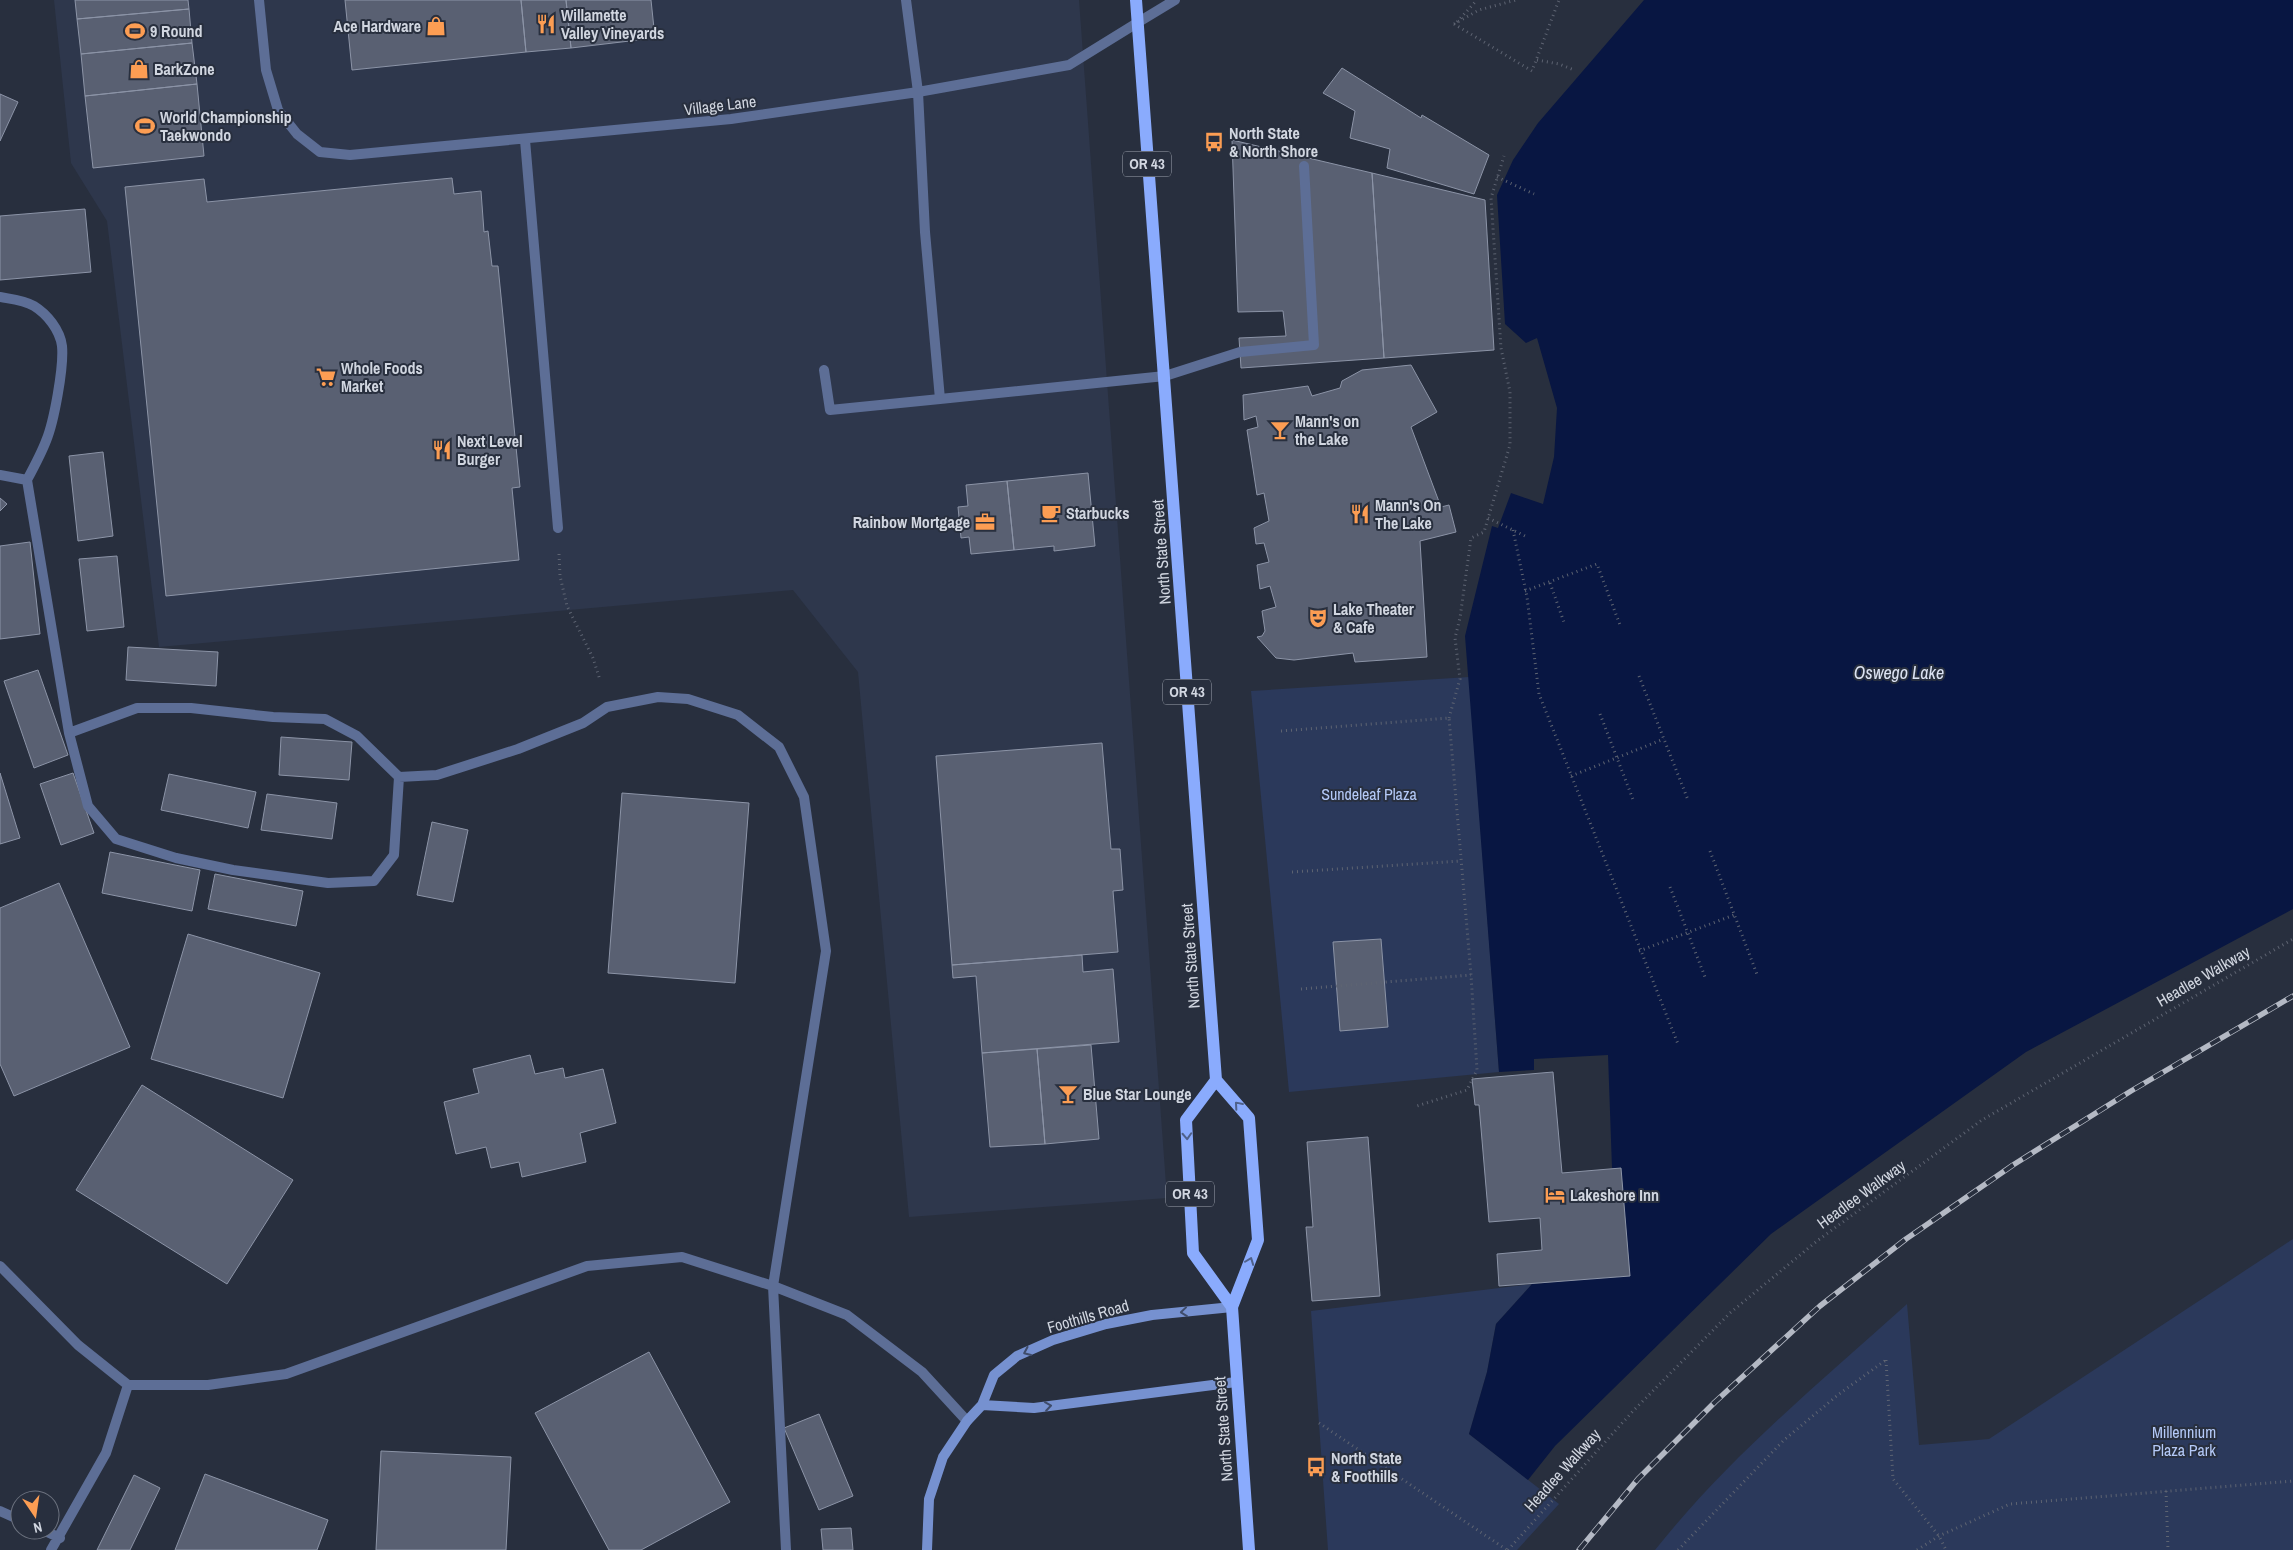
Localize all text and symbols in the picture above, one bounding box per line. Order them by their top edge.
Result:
place label: Willamette Valley Vineyards [561,4,664,44]
restaurant icon: Willamette Valley Vineyards [535,13,557,35]
place label: Ace Hardware [333,15,421,37]
shop icon: Ace Hardware [425,15,447,37]
sports icon: 9 Round [124,20,146,42]
place label: 9 Round [150,20,202,42]
shop icon: BarkZone [128,58,150,80]
place label: BarkZone [154,58,215,80]
street label: Village Lane [683,90,757,120]
place label: World Championship Taekwondo [160,106,292,146]
sports icon: World Championship Taekwondo [134,115,156,137]
place label: North State & North Shore [1229,122,1318,162]
bus stop icon: North State & North Shore [1203,131,1225,153]
road number: OR 43 [1123,152,1171,176]
place label: Whole Foods Market [341,357,423,397]
supermarket icon: Whole Foods Market [315,366,337,388]
place label: Mann's on the Lake [1295,410,1359,450]
bar icon: Mann's on the Lake [1269,419,1291,441]
place label: Next Level Burger [457,430,523,470]
restaurant icon: Next Level Burger [431,439,453,461]
place label: Mann's On The Lake [1375,494,1442,534]
street label: North State Street [1146,499,1176,605]
cafe icon: Starbucks [1040,502,1062,524]
place label: Starbucks [1066,502,1129,524]
restaurant icon: Mann's On The Lake [1349,503,1371,525]
place label: Rainbow Mortgage [853,511,970,533]
office icon: Rainbow Mortgage [974,511,996,533]
place label: Lake Theater & Cafe [1333,598,1415,638]
theatre icon: Lake Theater & Cafe [1307,607,1329,629]
water label: Oswego Lake [1854,660,1944,685]
road number: OR 43 [1163,680,1211,704]
park label: Sundeleaf Plaza [1321,783,1417,805]
street label: North State Street [1175,903,1205,1009]
street label: Headlee Walkway [2152,940,2254,1012]
bar icon: Blue Star Lounge [1057,1083,1079,1105]
place label: Blue Star Lounge [1083,1083,1192,1105]
one-way arrow [1235,1101,1244,1110]
one-way arrow [1181,1132,1192,1140]
street label: Headlee Walkway [1812,1154,1910,1234]
road number: OR 43 [1166,1182,1214,1206]
hotel icon: Lakeshore Inn [1544,1184,1566,1206]
place label: Lakeshore Inn [1570,1184,1659,1206]
one-way arrow [1244,1257,1254,1266]
street label: Foothills Road [1045,1294,1131,1338]
one-way arrow [1179,1306,1187,1317]
one-way arrow [1023,1345,1032,1356]
street label: North State Street [1208,1376,1238,1482]
one-way arrow [1044,1401,1052,1412]
park label: Millennium Plaza Park [2152,1421,2216,1461]
street label: Headlee Walkway [1519,1423,1605,1516]
place label: North State & Foothills [1331,1447,1402,1487]
bus stop icon: North State & Foothills [1305,1456,1327,1478]
north arrow [10,1490,60,1540]
text: N [32,1518,44,1537]

